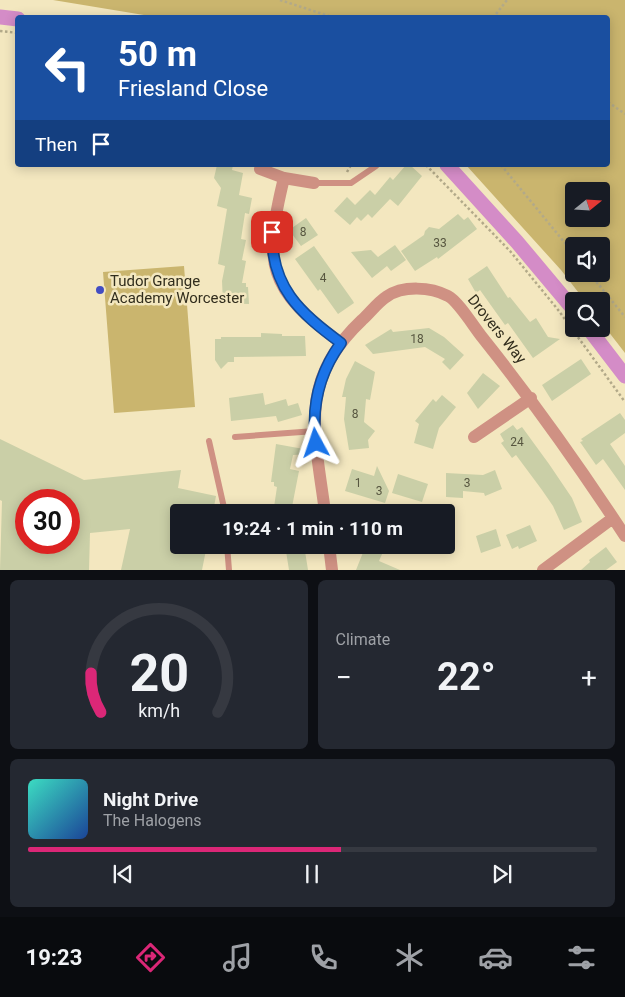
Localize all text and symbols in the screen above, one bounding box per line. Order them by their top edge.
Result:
text: 50 m [118,34,197,75]
icon: left [35,35,100,100]
text: Friesland Close [118,76,268,101]
icon: arrive [87,130,115,158]
text: Then [35,133,77,156]
north arrow [565,182,610,228]
map controls [565,182,610,337]
pin [251,211,293,253]
icon: arrive [258,218,286,246]
house number: 8 [300,225,307,239]
house number: 33 [433,236,447,250]
button: sound [565,237,610,282]
house number: 4 [320,271,327,285]
place label: Tudor Grange Academy Worcester [110,272,244,307]
marker: Tudor Grange Academy Worcester [94,284,106,296]
street label: Drovers Way [464,291,530,367]
button: search [565,292,610,337]
house number: 18 [410,332,424,346]
house number: 8 [352,407,359,421]
position arrow [289,416,341,468]
house number: 24 [510,435,524,449]
house number: 1 [355,476,361,490]
house number: 3 [464,476,470,490]
house number: 3 [376,484,382,498]
speed limit sign: 30 [15,489,80,554]
text: 19:24 · 1 min · 110 m [222,517,403,540]
text: Climate [336,630,390,649]
text: 20 [129,643,189,704]
text: 22° [437,655,496,699]
text: − [336,661,352,694]
text: + [581,661,597,694]
text: km/h [138,700,180,721]
text: Night Drive [103,788,198,811]
text: The Halogens [103,811,202,830]
icon: previous [109,860,137,888]
icon: pause [298,860,326,888]
icon: next [488,860,516,888]
icon: directions [133,940,168,975]
icon: music [220,940,255,975]
icon: phone [306,940,341,975]
icon: climate [392,940,427,975]
icon: car [478,940,513,975]
icon: filters [564,940,599,975]
text: 19:23 [26,945,82,970]

